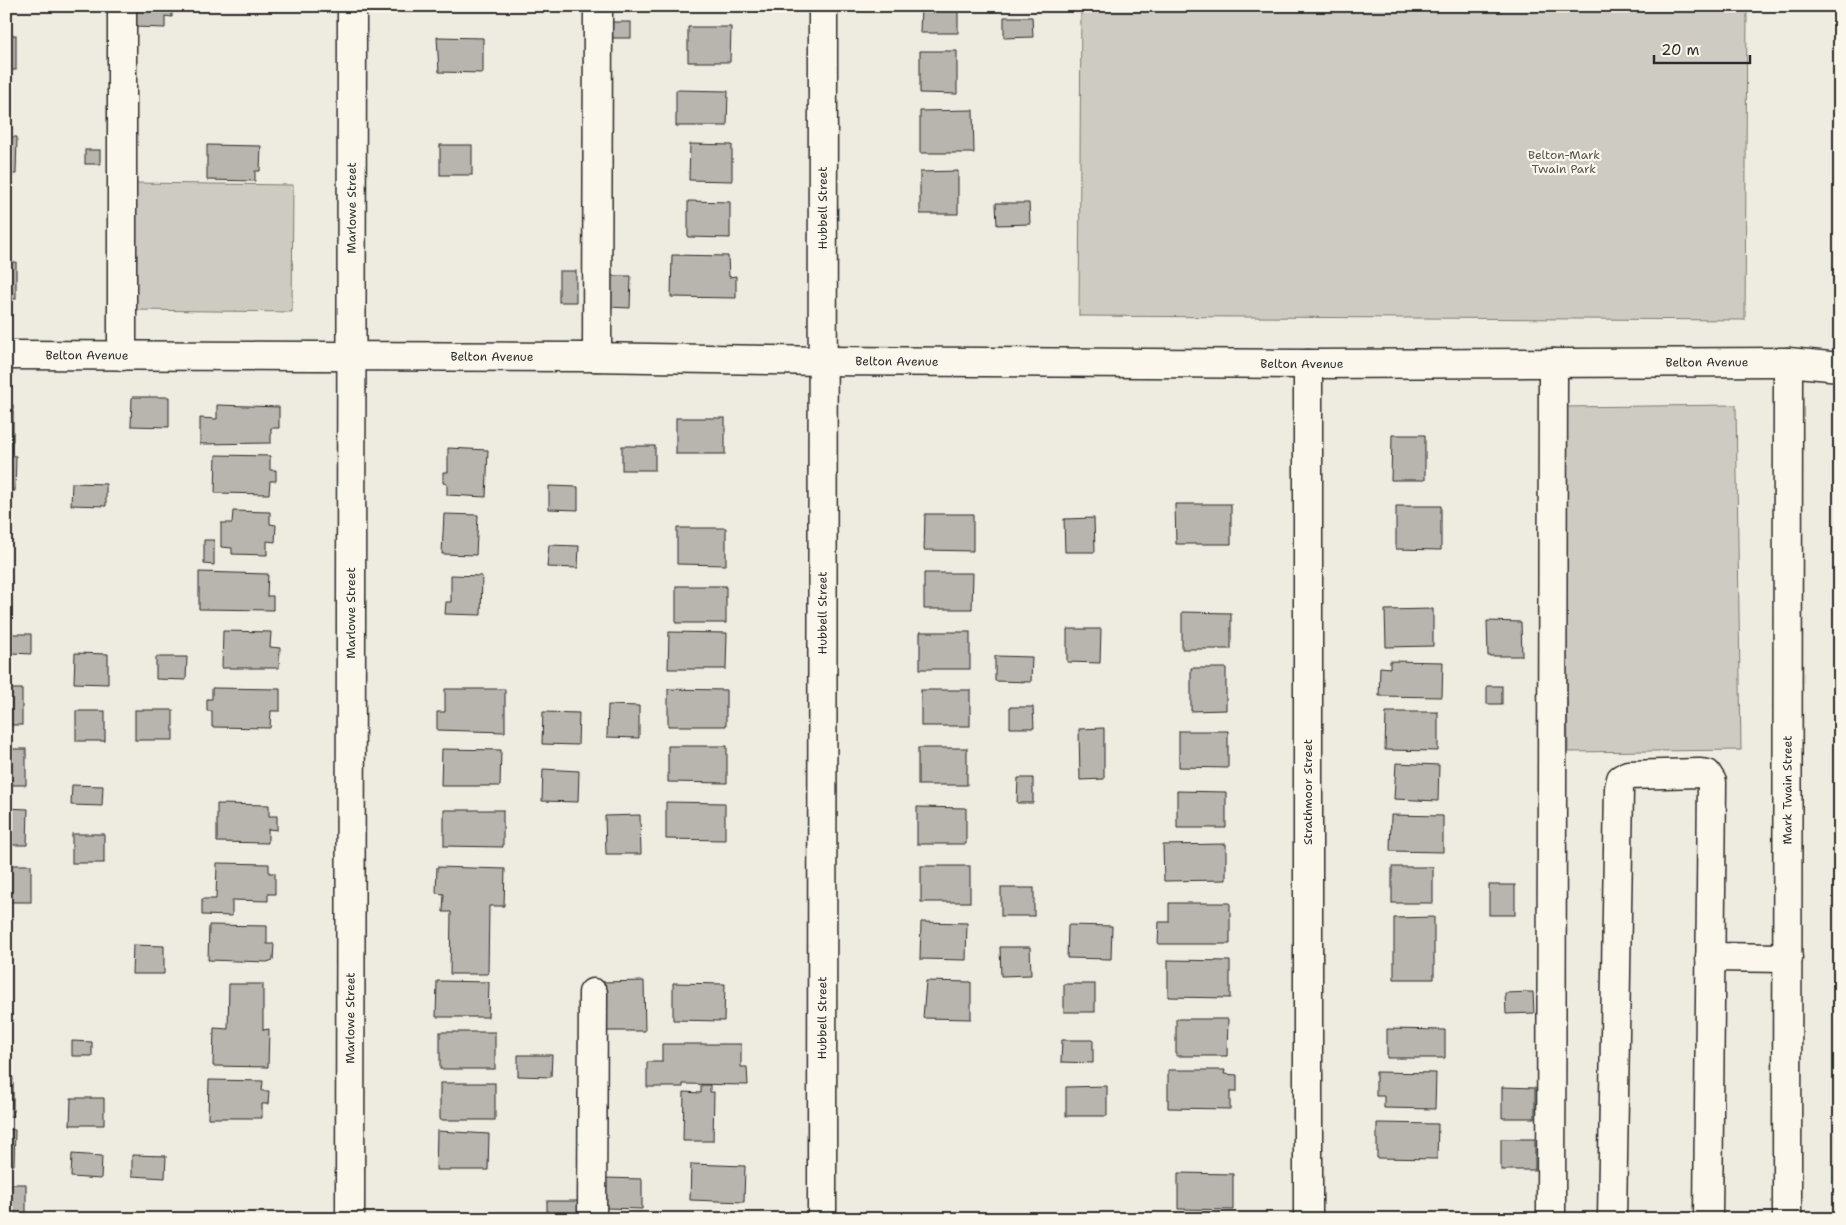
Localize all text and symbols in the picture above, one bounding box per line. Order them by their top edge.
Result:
scale bar [1654,32,1750,64]
text: 20 m [1661,40,1700,60]
park label: Belton-Mark Twain Park [1528,147,1600,177]
street label: Marlowe Street [344,162,360,254]
street label: Hubbell Street [815,166,831,250]
street label: Belton Avenue [45,347,129,363]
street label: Belton Avenue [450,349,534,365]
street label: Belton Avenue [855,353,939,370]
street label: Belton Avenue [1665,354,1749,371]
street label: Belton Avenue [1260,356,1344,372]
street label: Marlowe Street [343,567,359,659]
street label: Hubbell Street [814,571,831,655]
street label: Mark Twain Street [1779,736,1796,844]
street label: Strathmoor Street [1300,739,1316,845]
street label: Marlowe Street [342,972,358,1064]
street label: Hubbell Street [814,976,830,1060]

